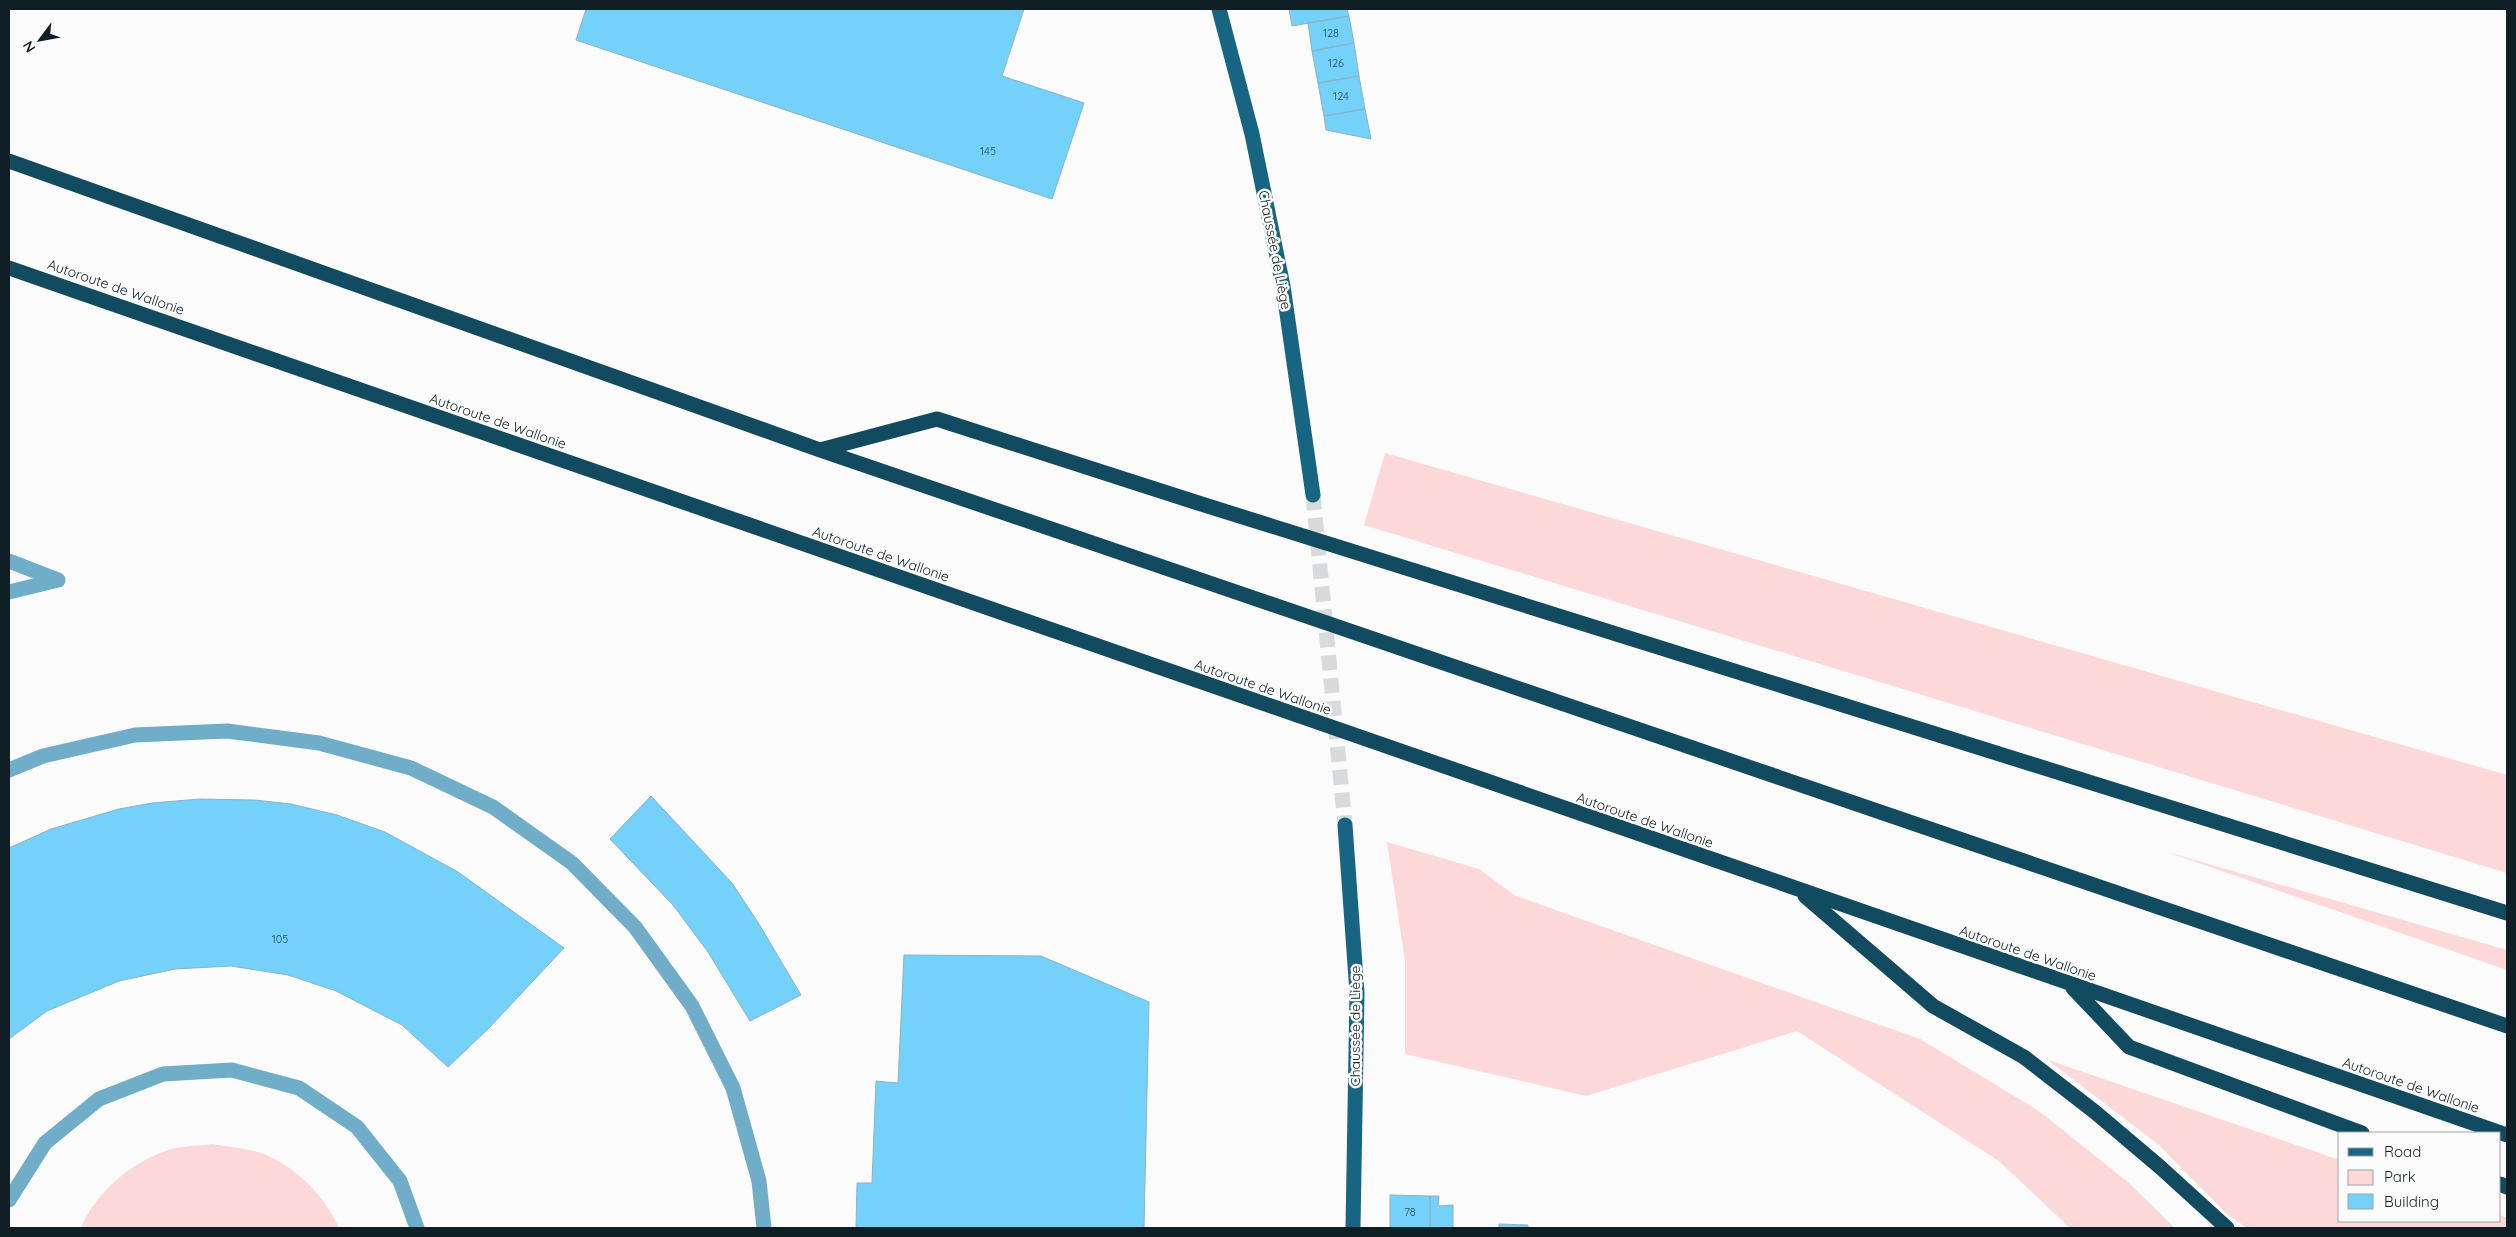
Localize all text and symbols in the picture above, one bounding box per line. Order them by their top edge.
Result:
north arrow [15,15,65,65]
house number: 128 [1323,26,1339,40]
text: N [19,38,39,56]
house number: 126 [1328,56,1344,70]
house number: 124 [1333,89,1349,103]
house number: 145 [980,144,996,158]
street label: Chaussée de Liège [1255,189,1295,311]
street label: Autoroute de Wallonie [45,255,187,319]
street label: Autoroute de Wallonie [427,389,569,453]
street label: Autoroute de Wallonie [810,522,952,586]
street label: Autoroute de Wallonie [1192,655,1334,719]
street label: Autoroute de Wallonie [1574,788,1716,852]
street label: Autoroute de Wallonie [1957,921,2099,985]
house number: 105 [272,932,288,946]
street label: Chaussée de Liège [1346,965,1364,1087]
street label: Autoroute de Wallonie [2340,1053,2482,1117]
legend [2338,1132,2501,1222]
text: Road [2384,1142,2421,1161]
text: Park [2384,1167,2416,1186]
text: Building [2384,1192,2439,1211]
house number: 78 [1404,1205,1416,1219]

